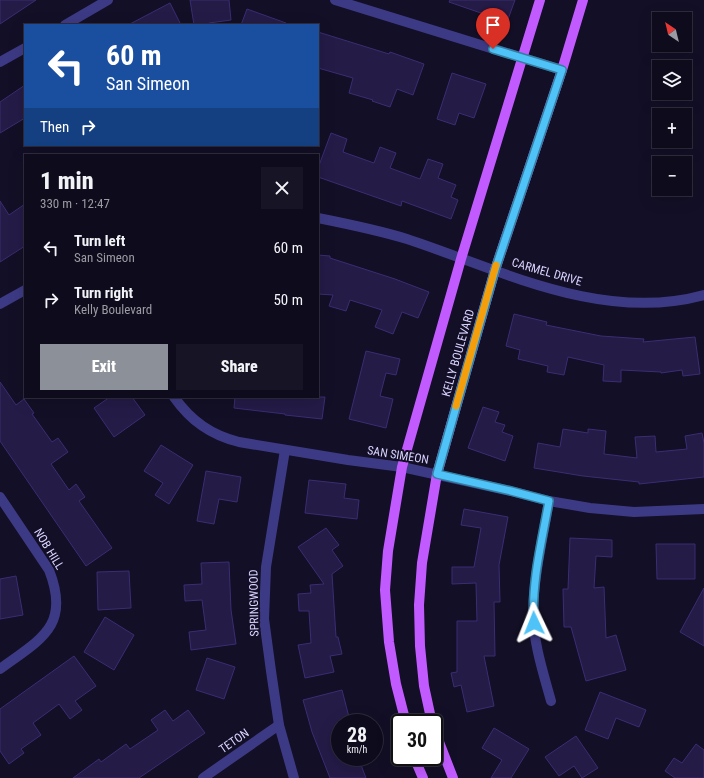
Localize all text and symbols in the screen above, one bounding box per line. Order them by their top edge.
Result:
pin [476,8,510,49]
north arrow [652,12,692,52]
map controls [652,12,692,196]
icon: arrive [482,14,504,36]
text: 60 m [106,39,162,72]
icon: left [40,40,92,92]
button: layers [652,60,692,100]
text: San Simeon [106,73,190,94]
button: + [652,108,692,148]
icon: right [77,116,99,138]
text: Then [40,118,69,136]
button: − [652,156,692,196]
text: 1 min [40,167,94,195]
button: close [261,167,303,209]
text: 330 m · 12:47 [40,196,110,211]
text: Turn left [74,232,125,250]
icon: left [40,237,62,259]
text: 60 m [273,239,303,257]
text: San Simeon [74,250,135,265]
street label: CARMEL DRIVE [510,255,584,289]
text: Turn right [74,284,133,302]
icon: right [40,289,62,311]
text: 50 m [273,291,303,309]
text: Kelly Boulevard [74,302,152,317]
street label: KELLY BOULEVARD [439,308,477,398]
button: Exit [40,344,168,390]
button: Share [176,344,303,390]
street label: SAN SIMEON [366,443,430,467]
street label: NOB HILL [31,526,67,572]
street label: SPRINGWOOD [246,569,262,637]
position arrow [513,602,555,644]
speed limit sign: 30 [391,714,443,766]
text: 28 [347,723,367,747]
street label: TETON [216,726,252,756]
text: km/h [347,744,367,755]

